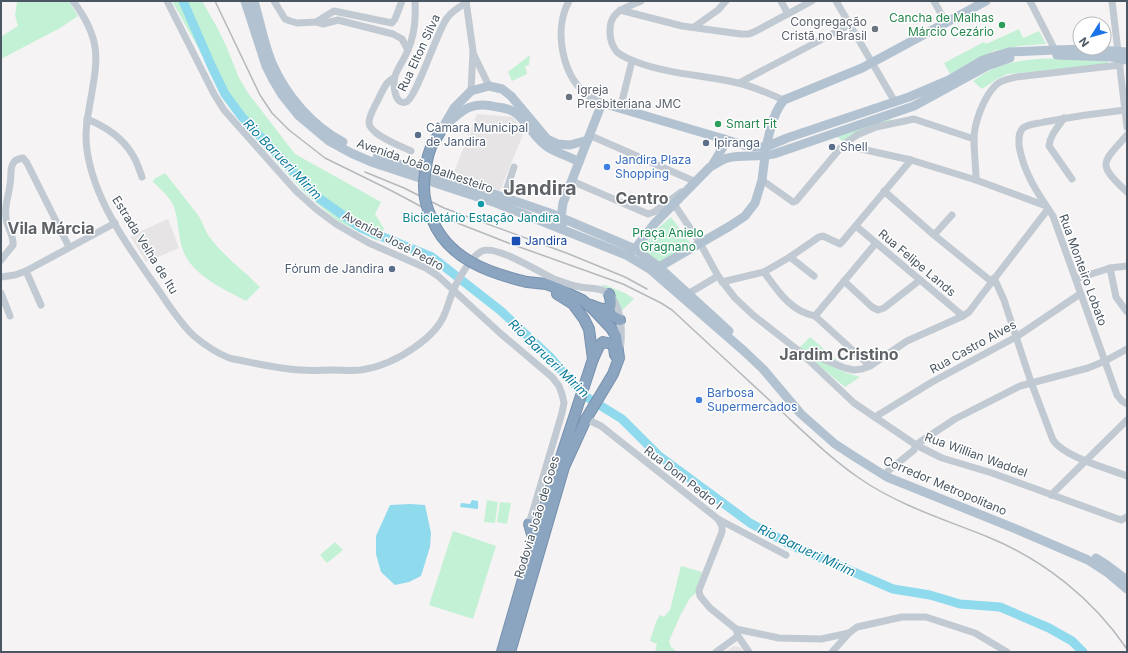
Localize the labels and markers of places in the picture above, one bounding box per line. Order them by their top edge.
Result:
place label: Cancha de Malhas Márcio Cezário [889,10,994,39]
place label: Congregação Cristã no Brasil [781,14,867,43]
marker: Cancha de Malhas Márcio Cezário [997,20,1007,30]
marker: Congregação Cristã no Brasil [870,24,880,34]
place label: Igreja Presbiteriana JMC [577,82,682,111]
marker: Igreja Presbiteriana JMC [564,92,574,102]
place label: Smart Fit [726,116,777,131]
marker: Smart Fit [713,119,723,129]
place label: Câmara Municipal de Jandira [426,120,528,149]
marker: Câmara Municipal de Jandira [413,130,423,140]
place label: Ipiranga [714,135,760,150]
marker: Ipiranga [701,138,711,148]
place label: Shell [840,139,868,154]
marker: Shell [827,142,837,152]
place label: Jandira Plaza Shopping [615,152,691,181]
marker: Jandira Plaza Shopping [602,162,612,172]
marker: Bicicletário Estação Jandira [476,199,486,209]
place label: Bicicletário Estação Jandira [403,210,559,225]
place label: Jandira [525,233,567,248]
marker: Jandira [510,235,522,247]
place label: Fórum de Jandira [285,261,384,276]
marker: Fórum de Jandira [387,264,397,274]
place label: Barbosa Supermercados [707,385,797,414]
marker: Barbosa Supermercados [694,395,704,405]

